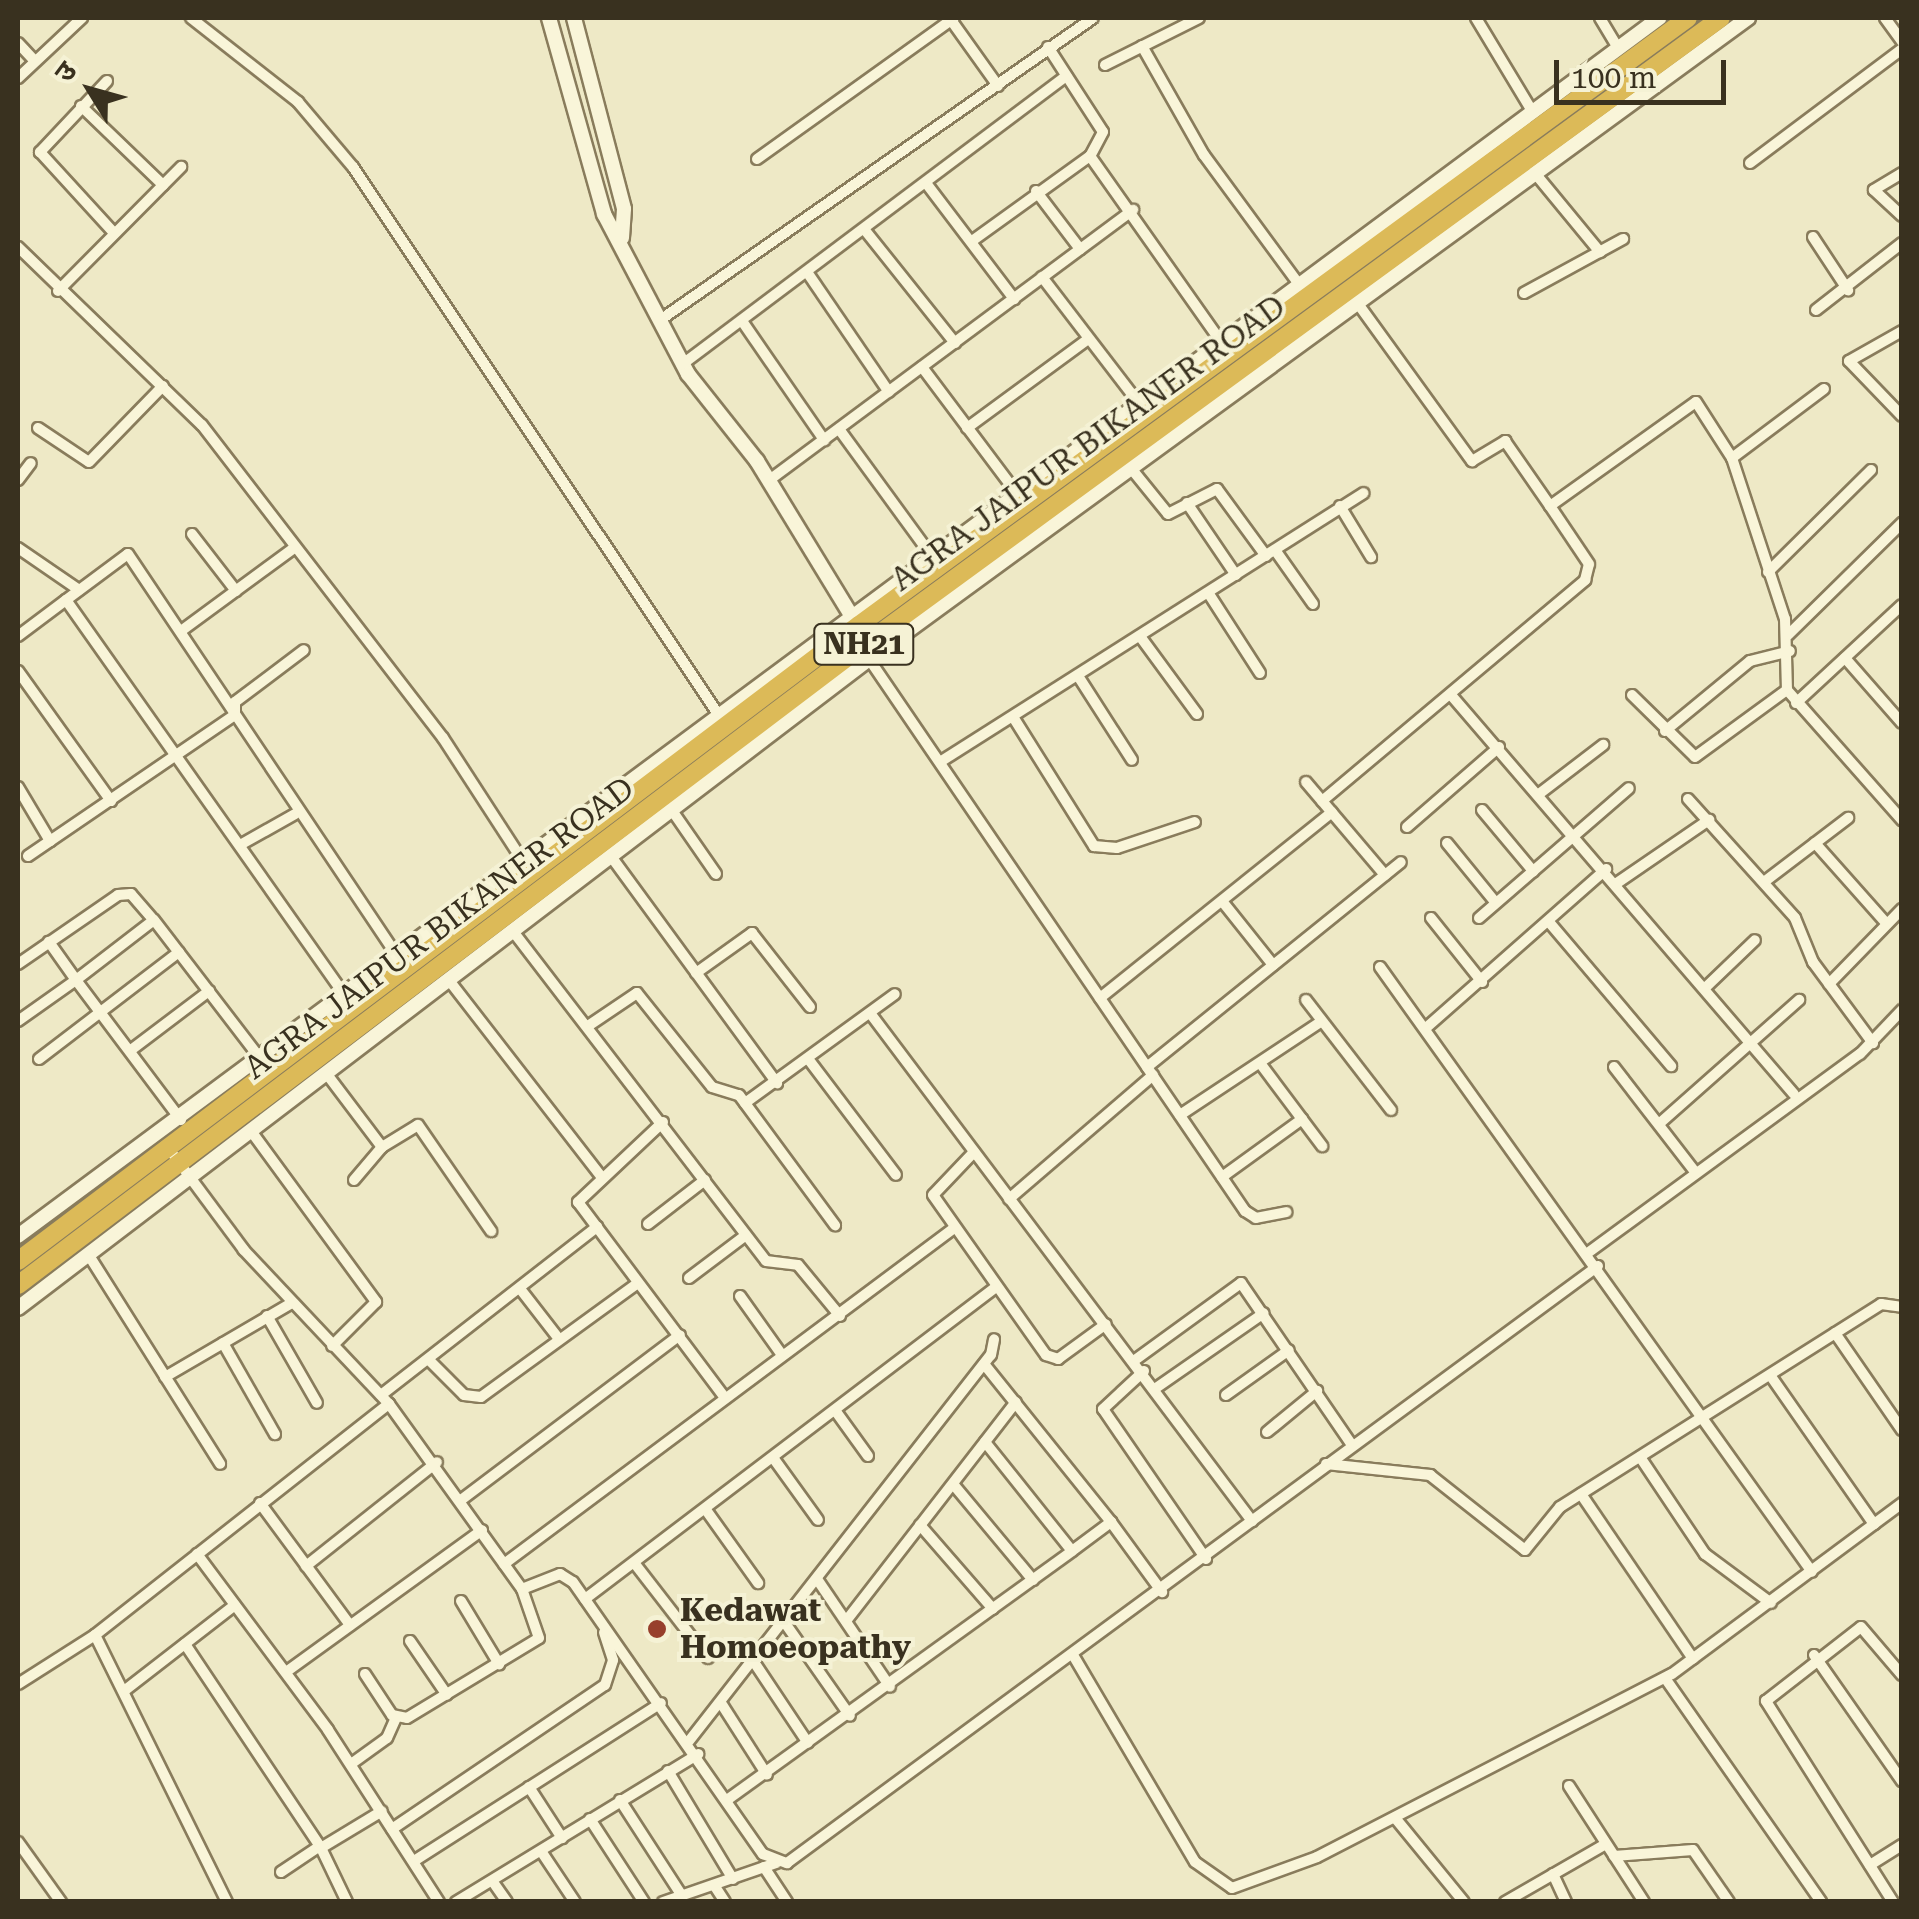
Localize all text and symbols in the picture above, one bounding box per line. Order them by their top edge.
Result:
north arrow [40,40,140,140]
scale bar [1559,40,1732,102]
text: उ [48,55,84,88]
text: 100 m [1571,60,1656,95]
street label: AGRA JAIPUR BIKANER ROAD [883,287,1293,599]
road number: NH21 [812,619,916,669]
street label: AGRA JAIPUR BIKANER ROAD [237,769,641,1087]
place label: Kedawat Homoeopathy [680,1592,911,1667]
marker: Kedawat Homoeopathy [644,1616,670,1642]

